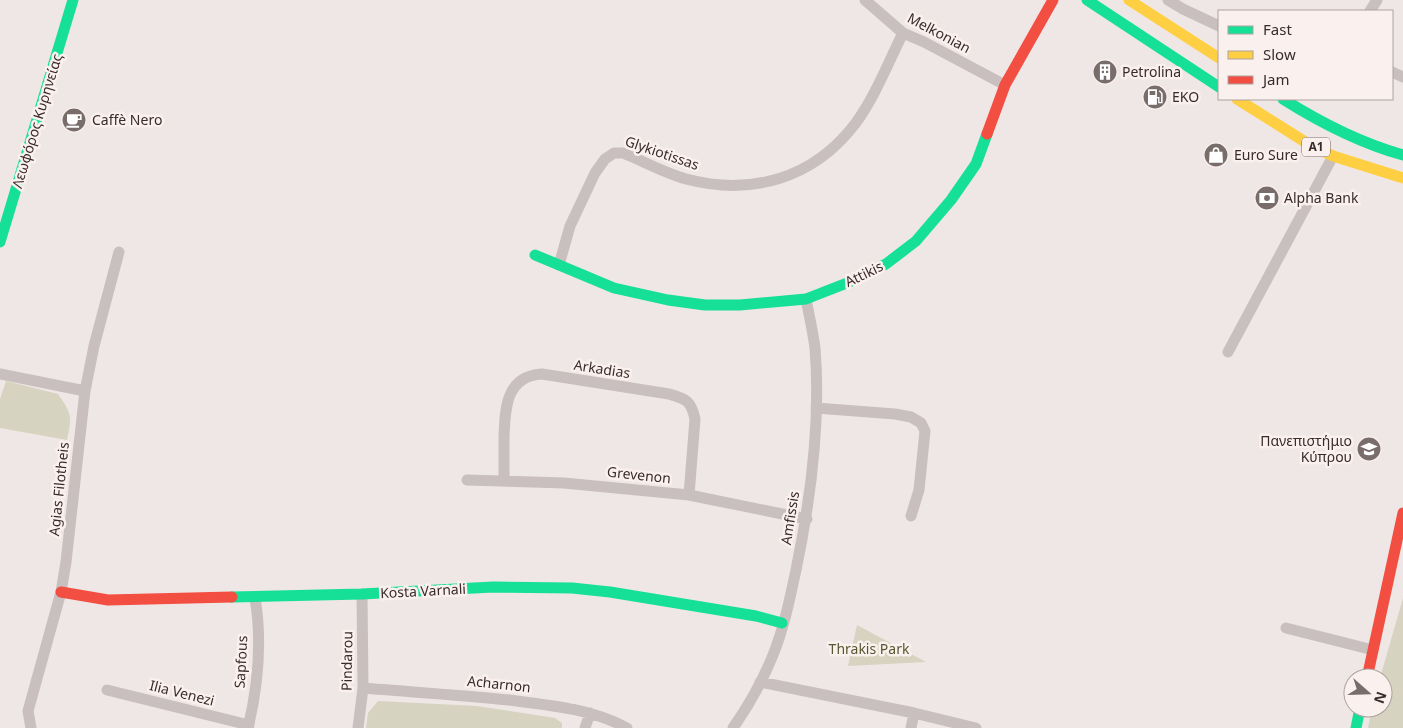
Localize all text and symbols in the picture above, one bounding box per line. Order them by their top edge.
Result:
street label: Melkonian [904,8,974,57]
legend [1218,10,1393,100]
text: Fast [1263,19,1292,39]
text: Slow [1263,44,1296,64]
street label: Λεωφόρος Κυρηνείας [7,51,66,190]
building icon: Petrolina [1092,59,1118,85]
place label: Petrolina [1122,62,1181,81]
text: Jam [1261,69,1290,89]
fuel station icon: EKO [1142,84,1168,110]
place label: EKO [1172,87,1199,106]
cafe icon: Caffè Nero [61,107,87,133]
place label: Caffè Nero [92,110,162,129]
street label: Glykiotissas [623,131,702,174]
road number: A1 [1302,138,1330,156]
shop icon: Euro Sure [1203,142,1229,168]
place label: Euro Sure [1234,145,1298,164]
bank icon: Alpha Bank [1254,185,1280,211]
place label: Alpha Bank [1284,188,1359,207]
street label: Attikis [841,256,886,291]
street label: Arkadias [573,355,632,382]
place label: Πανεπιστήμιο Κύπρου [1260,431,1352,466]
school or university icon: Πανεπιστήμιο Κύπρου [1356,436,1382,462]
street label: Agias Filotheis [44,441,73,537]
street label: Grevenon [606,462,672,487]
street label: Amfissis [776,489,803,546]
street label: Kosta Varnali [380,579,466,602]
street label: Pindarou [336,631,357,691]
street label: Sapfous [230,635,251,689]
park label: Thrakis Park [829,639,910,658]
north arrow [1343,668,1393,718]
street label: Acharnon [466,671,532,696]
street label: Ilia Venezi [148,675,216,710]
text: N [1370,689,1392,706]

